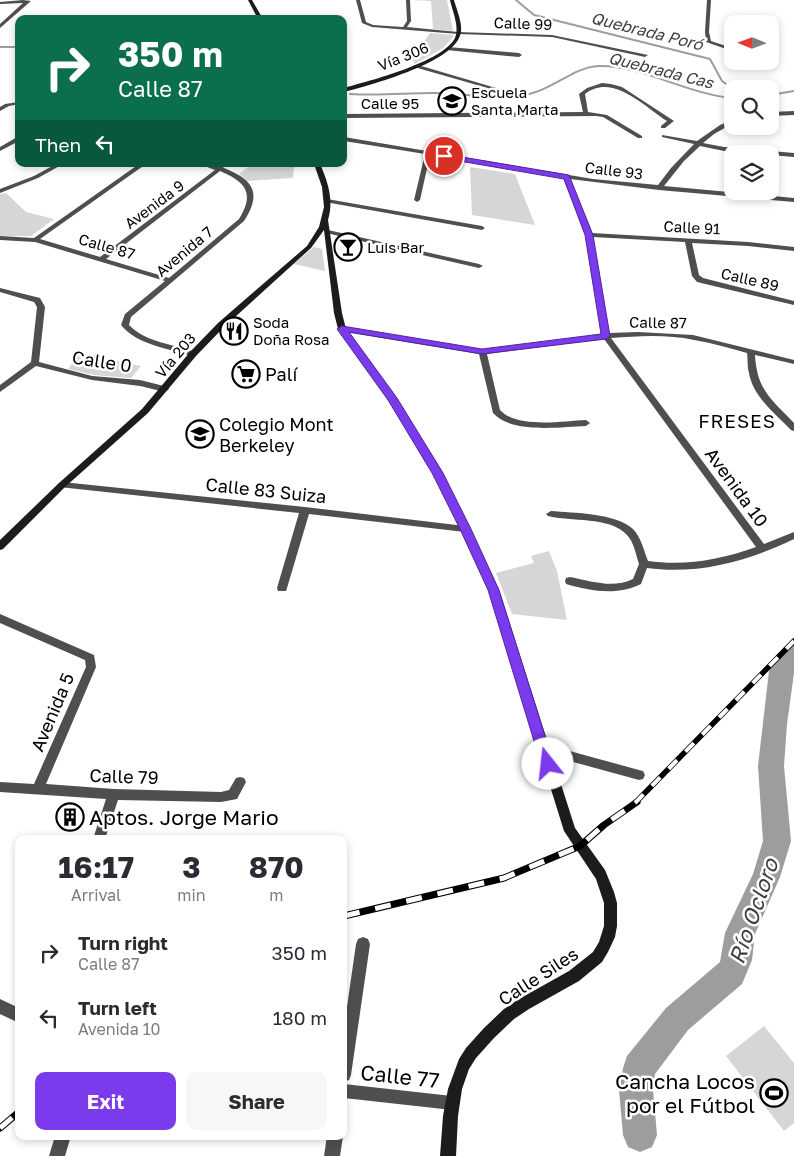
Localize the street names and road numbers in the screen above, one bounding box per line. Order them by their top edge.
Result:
street label: Calle 99 [493,13,553,33]
street label: Vía 306 [375,38,431,74]
street label: Calle 95 [361,94,419,112]
street label: Calle 93 [584,158,644,182]
street label: Avenida 9 [121,176,187,232]
street label: Calle 91 [663,217,721,237]
street label: Avenida 7 [152,222,216,280]
street label: Calle 87 [77,229,137,263]
street label: Calle 89 [719,264,781,294]
street label: Calle 87 [629,312,687,332]
street label: Vía 203 [151,329,199,381]
street label: Calle 0 [71,345,133,377]
street label: Avenida 10 [701,443,773,531]
street label: Calle 83 Suiza [205,473,327,507]
street label: Avenida 5 [26,669,78,755]
street label: Calle 79 [89,764,159,788]
street label: Calle Siles [494,942,582,1010]
street label: Calle 77 [359,1059,441,1093]

